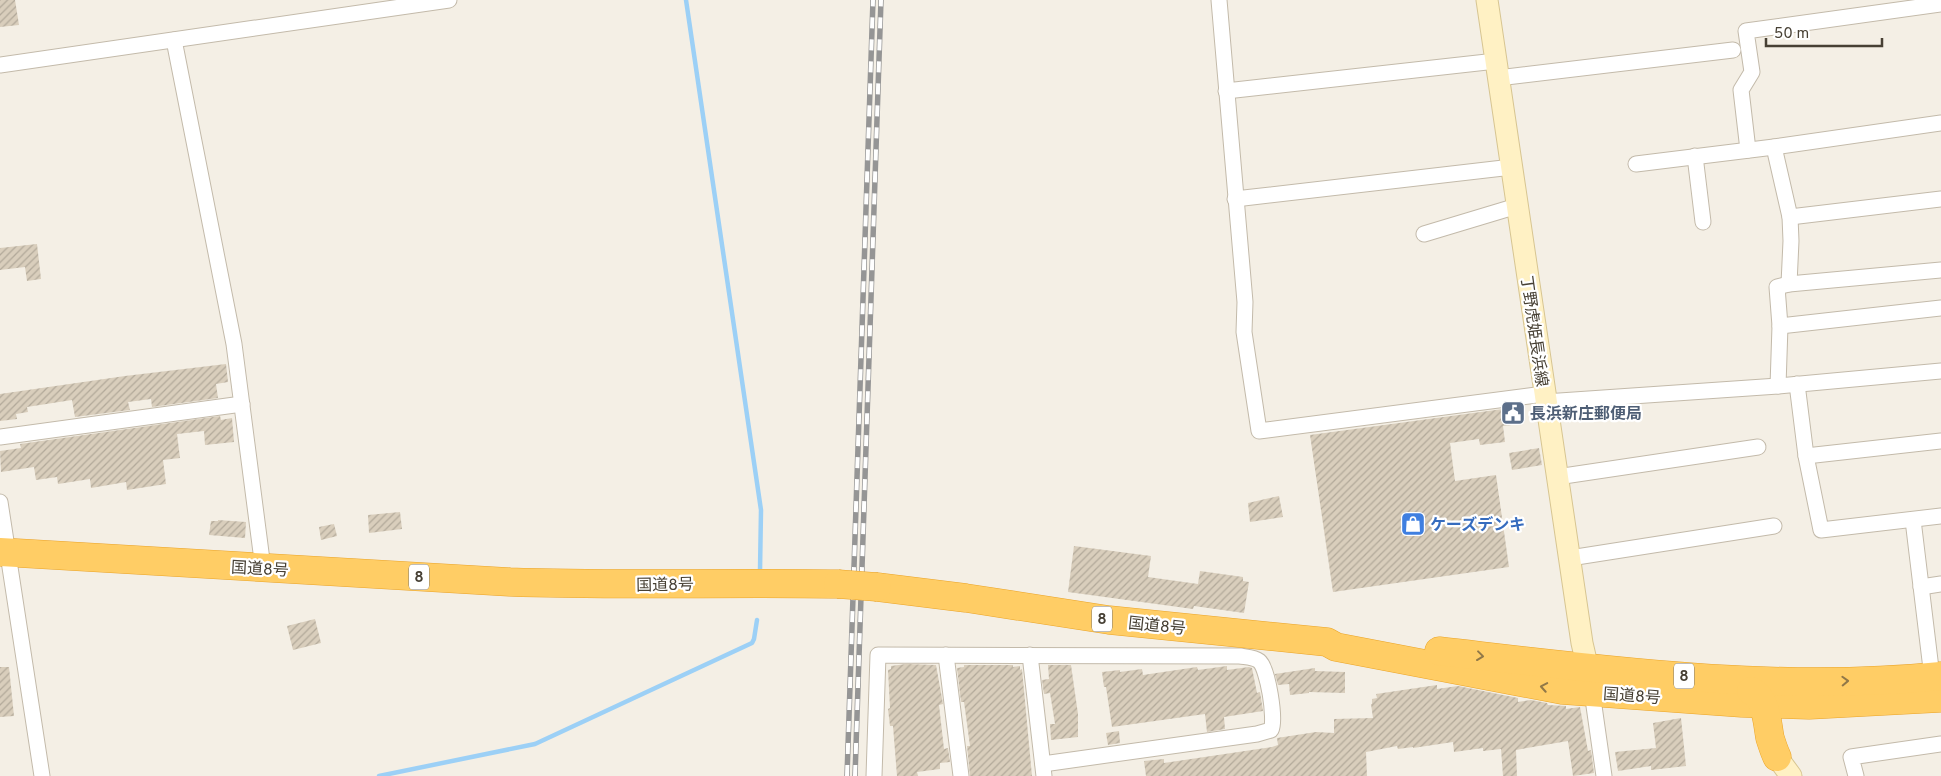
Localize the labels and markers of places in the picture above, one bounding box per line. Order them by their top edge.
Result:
public building icon: 長浜新庄郵便局 [1500,400,1526,426]
place label: 長浜新庄郵便局 [1530,405,1642,425]
shop icon: ケーズデンキ [1400,511,1426,537]
place label: ケーズデンキ [1430,516,1525,536]

